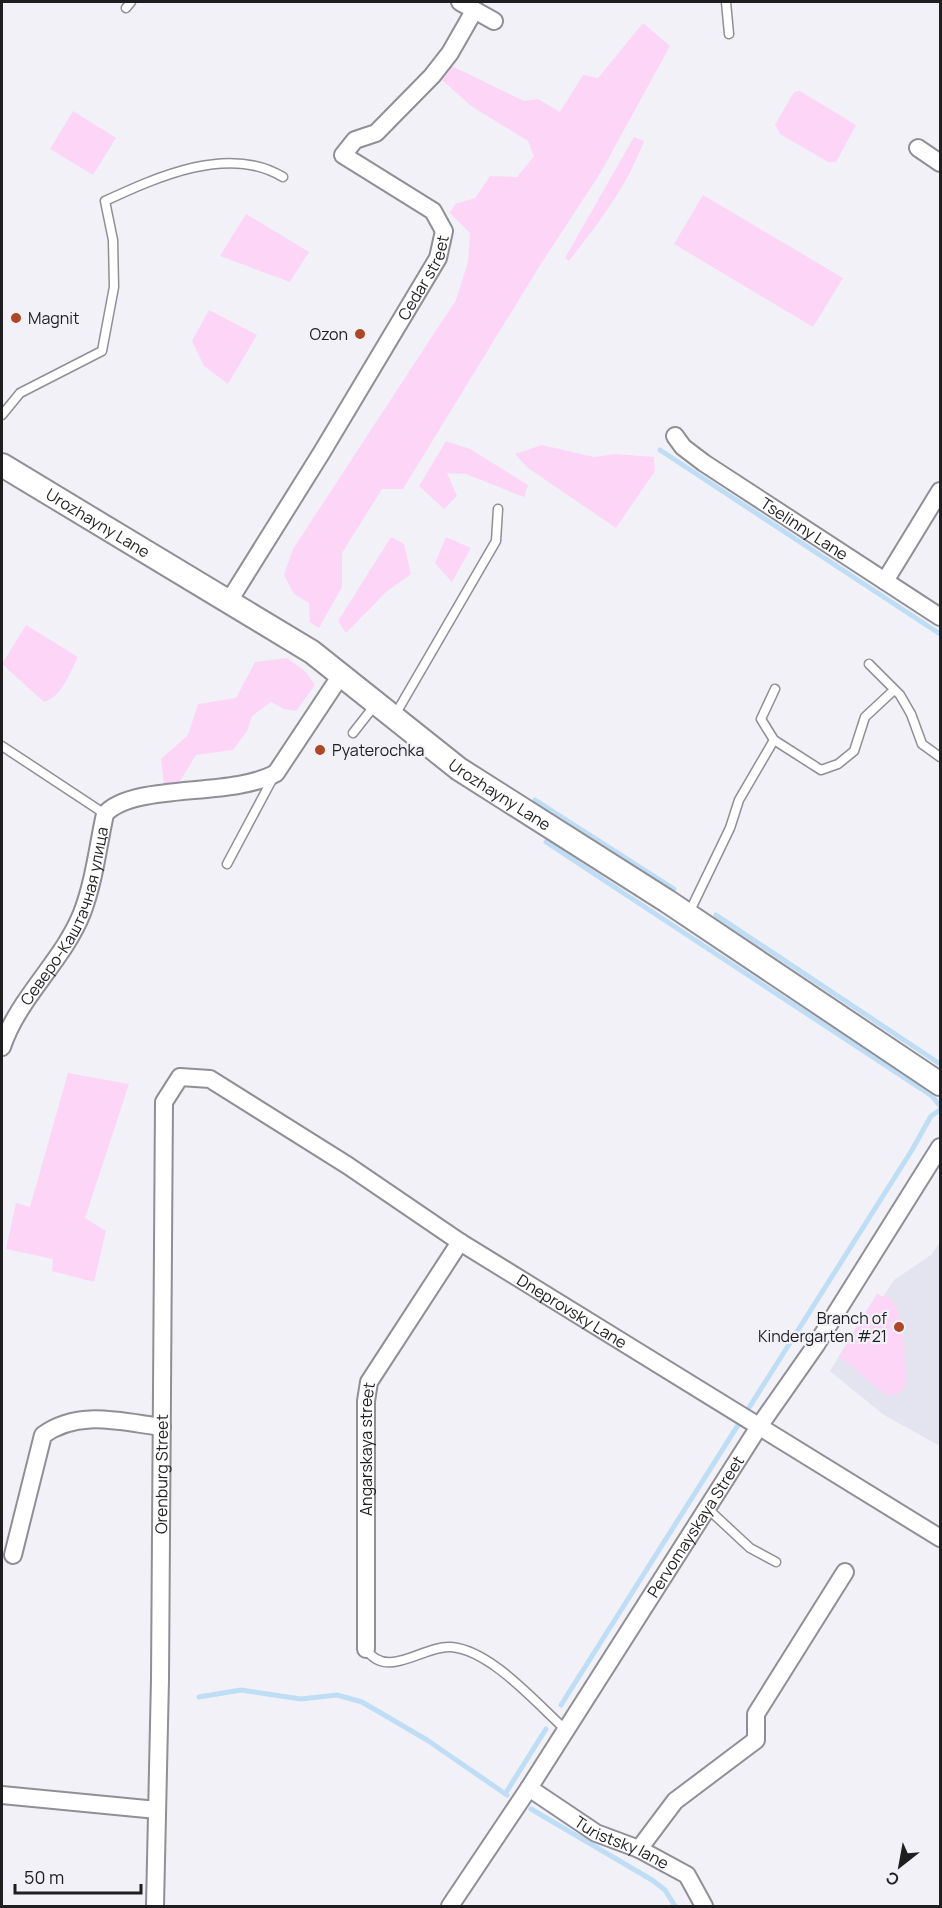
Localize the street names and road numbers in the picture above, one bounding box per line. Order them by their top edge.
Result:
street label: Cedar street [392,233,454,324]
street label: Urozhayny Lane [42,483,154,563]
street label: Tselinny Lane [757,492,852,565]
street label: Urozhayny Lane [444,754,555,836]
street label: Северо-Каштачная улица [15,825,113,1010]
street label: Dneprovsky Lane [513,1269,631,1353]
street label: Angarskaya street [355,1380,380,1516]
street label: Orenburg Street [150,1414,173,1534]
street label: Pervomayskaya Street [642,1451,749,1602]
street label: Turistsky lane [570,1811,673,1874]

